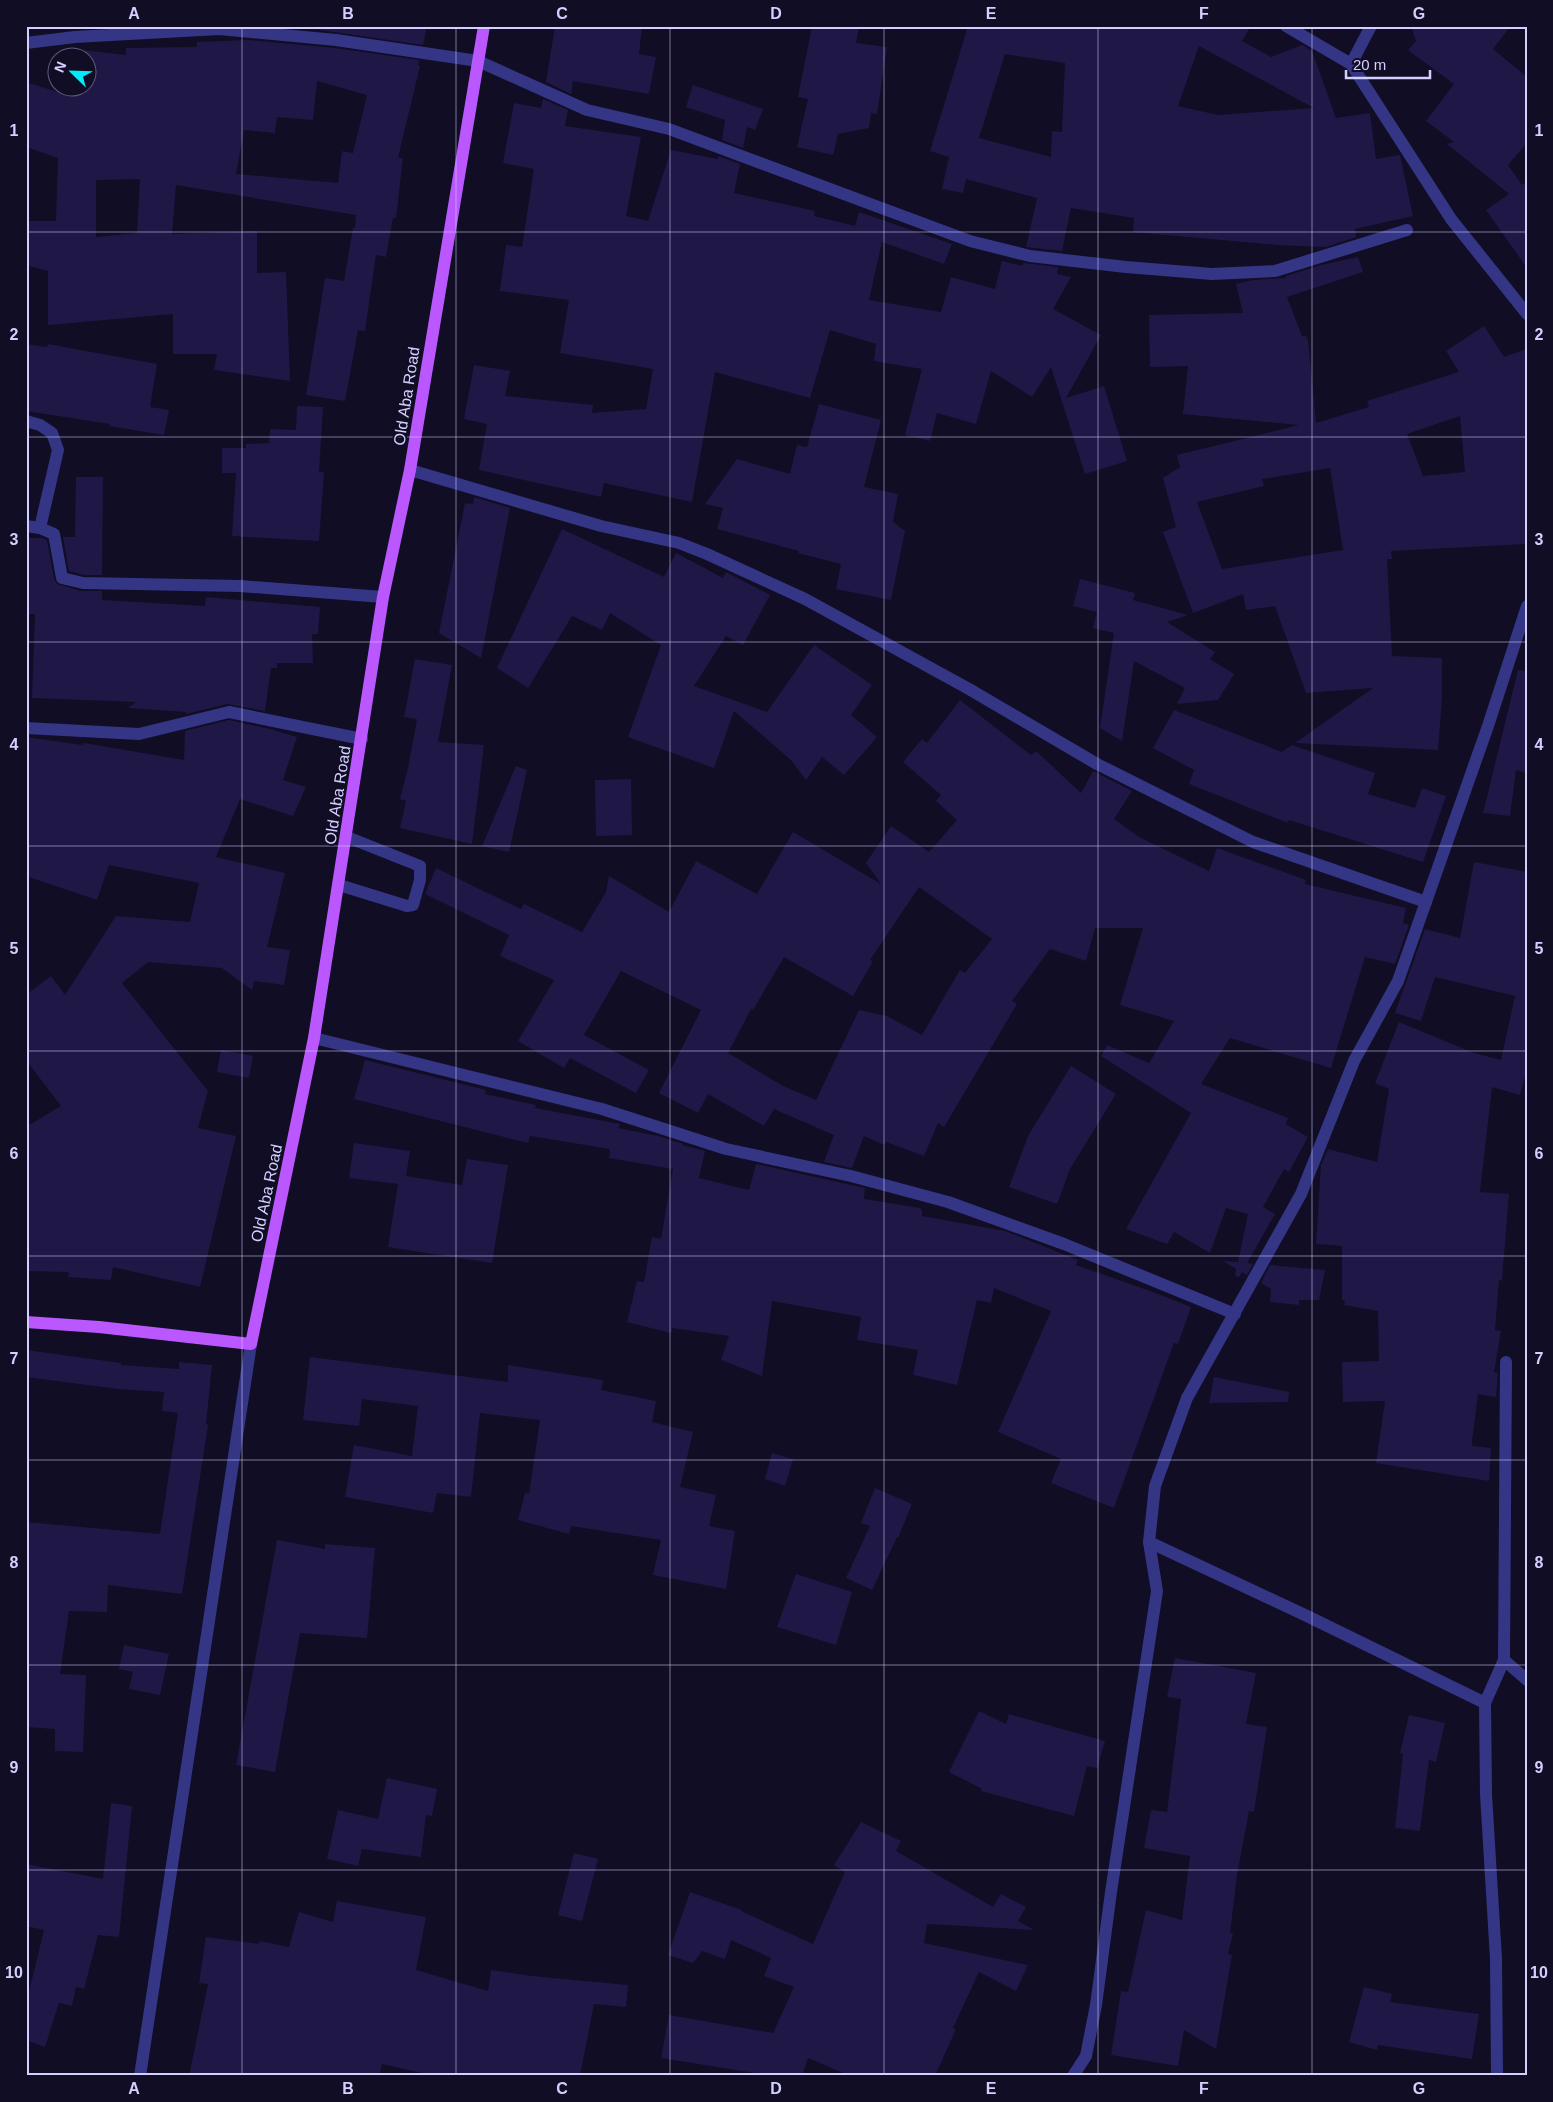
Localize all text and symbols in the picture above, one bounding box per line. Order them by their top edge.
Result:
text: A [128,5,140,22]
text: B [342,5,354,22]
text: C [556,5,568,22]
text: D [770,5,782,22]
text: E [986,5,997,22]
text: F [1199,5,1209,22]
text: G [1413,5,1425,22]
north arrow [48,48,98,98]
scale bar [1346,48,1429,80]
text: 20 m [1353,56,1386,73]
text: N [51,59,69,75]
text: 1 [10,122,19,139]
text: 1 [1535,122,1544,139]
text: 2 [10,326,19,343]
text: 2 [1535,326,1544,343]
street label: Old Aba Road [390,346,423,447]
text: 3 [10,531,19,548]
text: 3 [1535,531,1544,548]
text: 4 [10,736,19,753]
text: 4 [1535,736,1544,753]
street label: Old Aba Road [321,745,354,846]
text: 5 [10,940,19,957]
text: 5 [1535,940,1544,957]
street label: Old Aba Road [248,1143,285,1244]
text: 6 [10,1145,19,1162]
text: 6 [1535,1145,1544,1162]
text: 7 [10,1350,19,1367]
text: 7 [1535,1350,1544,1367]
text: 8 [10,1554,19,1571]
text: 8 [1535,1554,1544,1571]
text: 9 [10,1759,19,1776]
text: 9 [1535,1759,1544,1776]
text: 10 [5,1964,23,1981]
text: 10 [1530,1964,1548,1981]
text: A [128,2080,140,2097]
text: B [342,2080,354,2097]
text: C [556,2080,568,2097]
text: D [770,2080,782,2097]
text: E [986,2080,997,2097]
text: F [1199,2080,1209,2097]
text: G [1413,2080,1425,2097]

